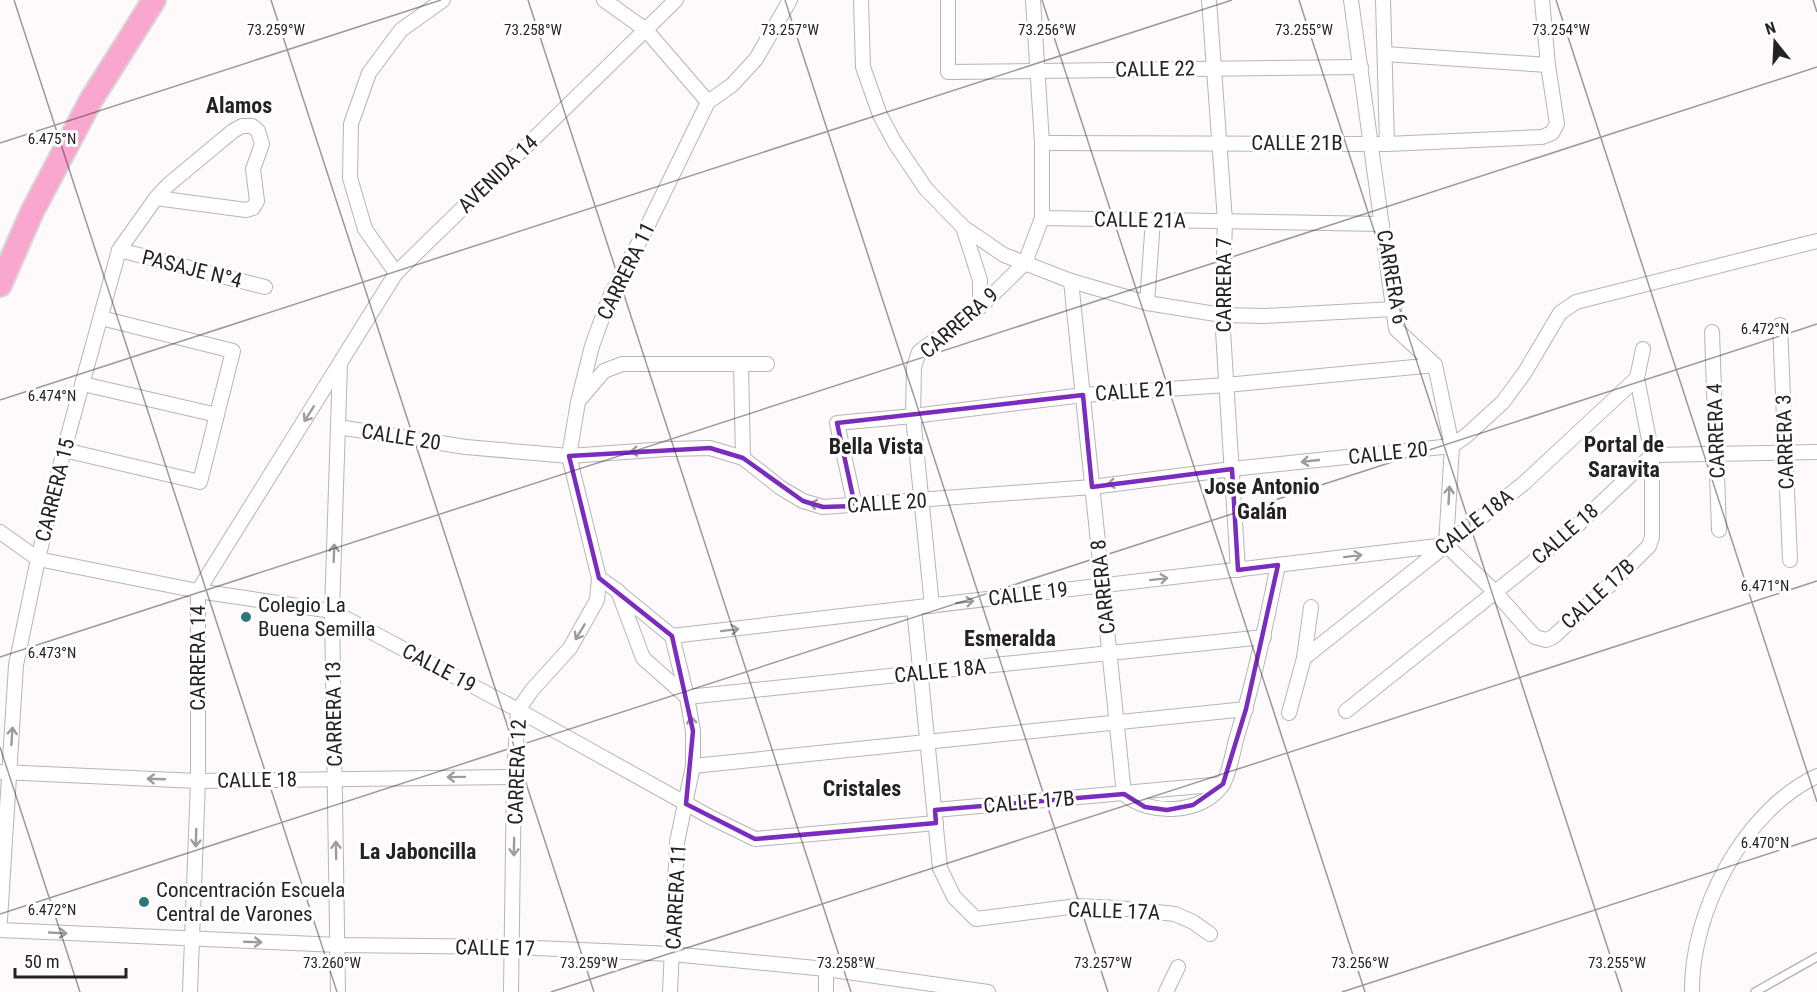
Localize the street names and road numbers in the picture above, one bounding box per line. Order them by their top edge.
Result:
street label: CALLE 22 [1115,56,1195,82]
street label: AVENIDA 14 [453,130,543,218]
street label: CALLE 21B [1251,131,1343,155]
street label: CALLE 21A [1094,207,1186,233]
street label: CARRERA 11 [592,218,660,324]
street label: CARRERA 6 [1372,228,1412,326]
street label: CARRERA 7 [1212,237,1236,333]
street label: PASAJE N°4 [140,245,244,293]
street label: CARRERA 9 [915,283,1003,363]
street label: CALLE 21 [1094,376,1176,406]
street label: CARRERA 4 [1702,383,1730,479]
street label: CARRERA 3 [1771,394,1799,490]
street label: CALLE 20 [360,419,442,455]
street label: CARRERA 15 [31,436,79,544]
street label: CALLE 20 [1347,437,1429,469]
street label: CALLE 18A [1430,484,1518,560]
street label: CALLE 20 [846,488,928,518]
street label: CALLE 18 [1527,499,1603,569]
street label: CARRERA 8 [1086,538,1120,636]
street label: CALLE 17B [1556,554,1640,634]
street label: CALLE 19 [987,577,1069,611]
street label: CARRERA 14 [186,605,210,711]
street label: CALLE 19 [398,639,480,697]
street label: CALLE 18A [893,654,987,688]
street label: CARRERA 13 [321,661,347,767]
street label: CARRERA 12 [503,719,531,825]
street label: CALLE 18 [217,767,297,793]
street label: CALLE 17B [982,786,1076,818]
street label: CARRERA 11 [661,844,691,950]
street label: CALLE 17A [1068,897,1160,925]
street label: CALLE 17 [455,935,535,961]

